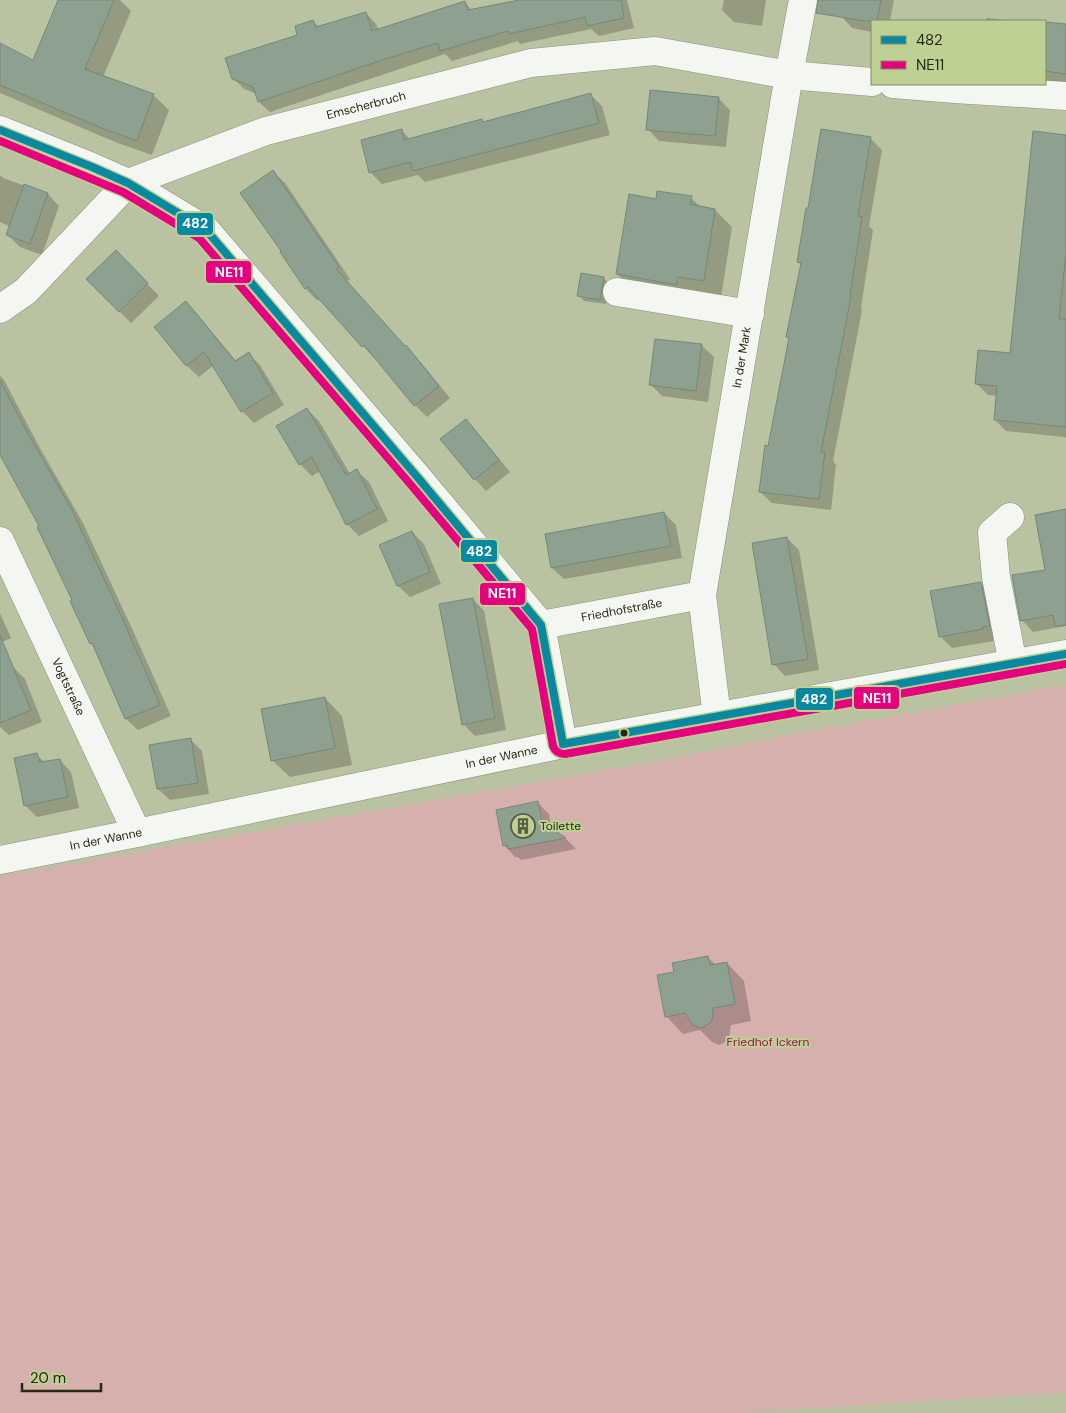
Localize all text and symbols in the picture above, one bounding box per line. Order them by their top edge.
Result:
legend [871,20,1046,85]
text: 482 [916,30,943,50]
text: NE11 [916,55,944,75]
street label: Emscherbruch [325,87,408,123]
line badge: 482 [176,212,214,236]
text: 482 [182,214,208,232]
line badge: NE11 [205,260,252,284]
text: NE11 [215,263,243,281]
street label: In der Mark [729,325,755,389]
line badge: 482 [460,539,498,563]
text: 482 [466,542,492,560]
line badge: NE11 [479,582,526,606]
text: NE11 [488,584,516,602]
street label: Friedhofstraße [580,595,664,625]
street label: Vogtstraße [48,655,89,718]
line badge: NE11 [853,686,900,710]
line badge: 482 [795,687,834,711]
text: NE11 [863,689,891,707]
text: 482 [801,690,827,708]
unlabelled marker [619,728,629,738]
street label: In der Wanne [464,742,539,772]
building icon: Toilette [510,813,536,839]
place label: Toilette [540,818,581,834]
street label: In der Wanne [69,824,144,854]
park label: Friedhof Ickern [727,1034,810,1050]
scale bar [22,1360,101,1392]
text: 20 m [30,1368,66,1388]

